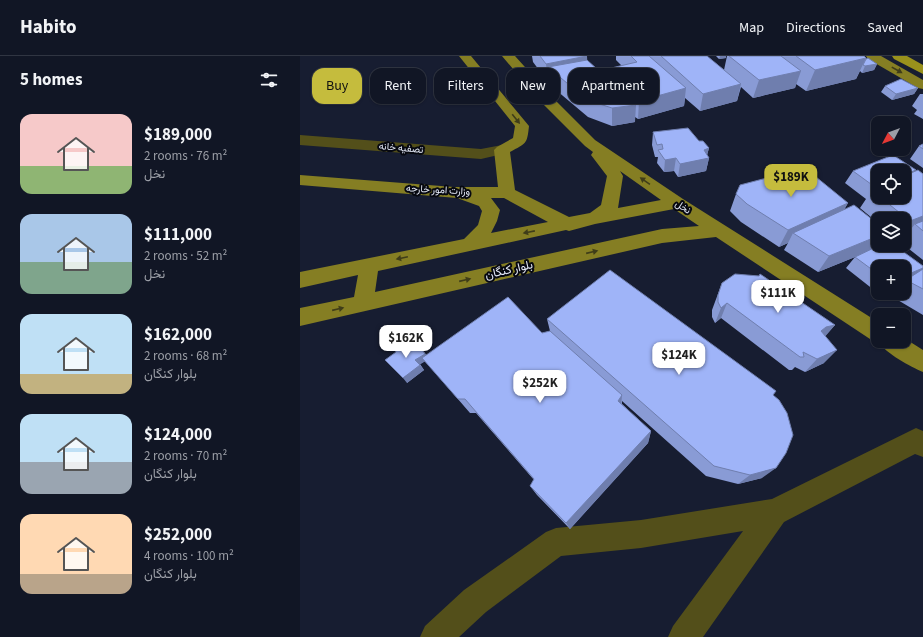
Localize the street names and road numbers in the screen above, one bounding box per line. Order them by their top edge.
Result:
street label: تصفیه خانه [378,139,424,157]
street label: وزارت امور خارجه [406,181,470,199]
street label: نخل [672,197,694,217]
street label: بلوار کنگان [483,256,535,284]

